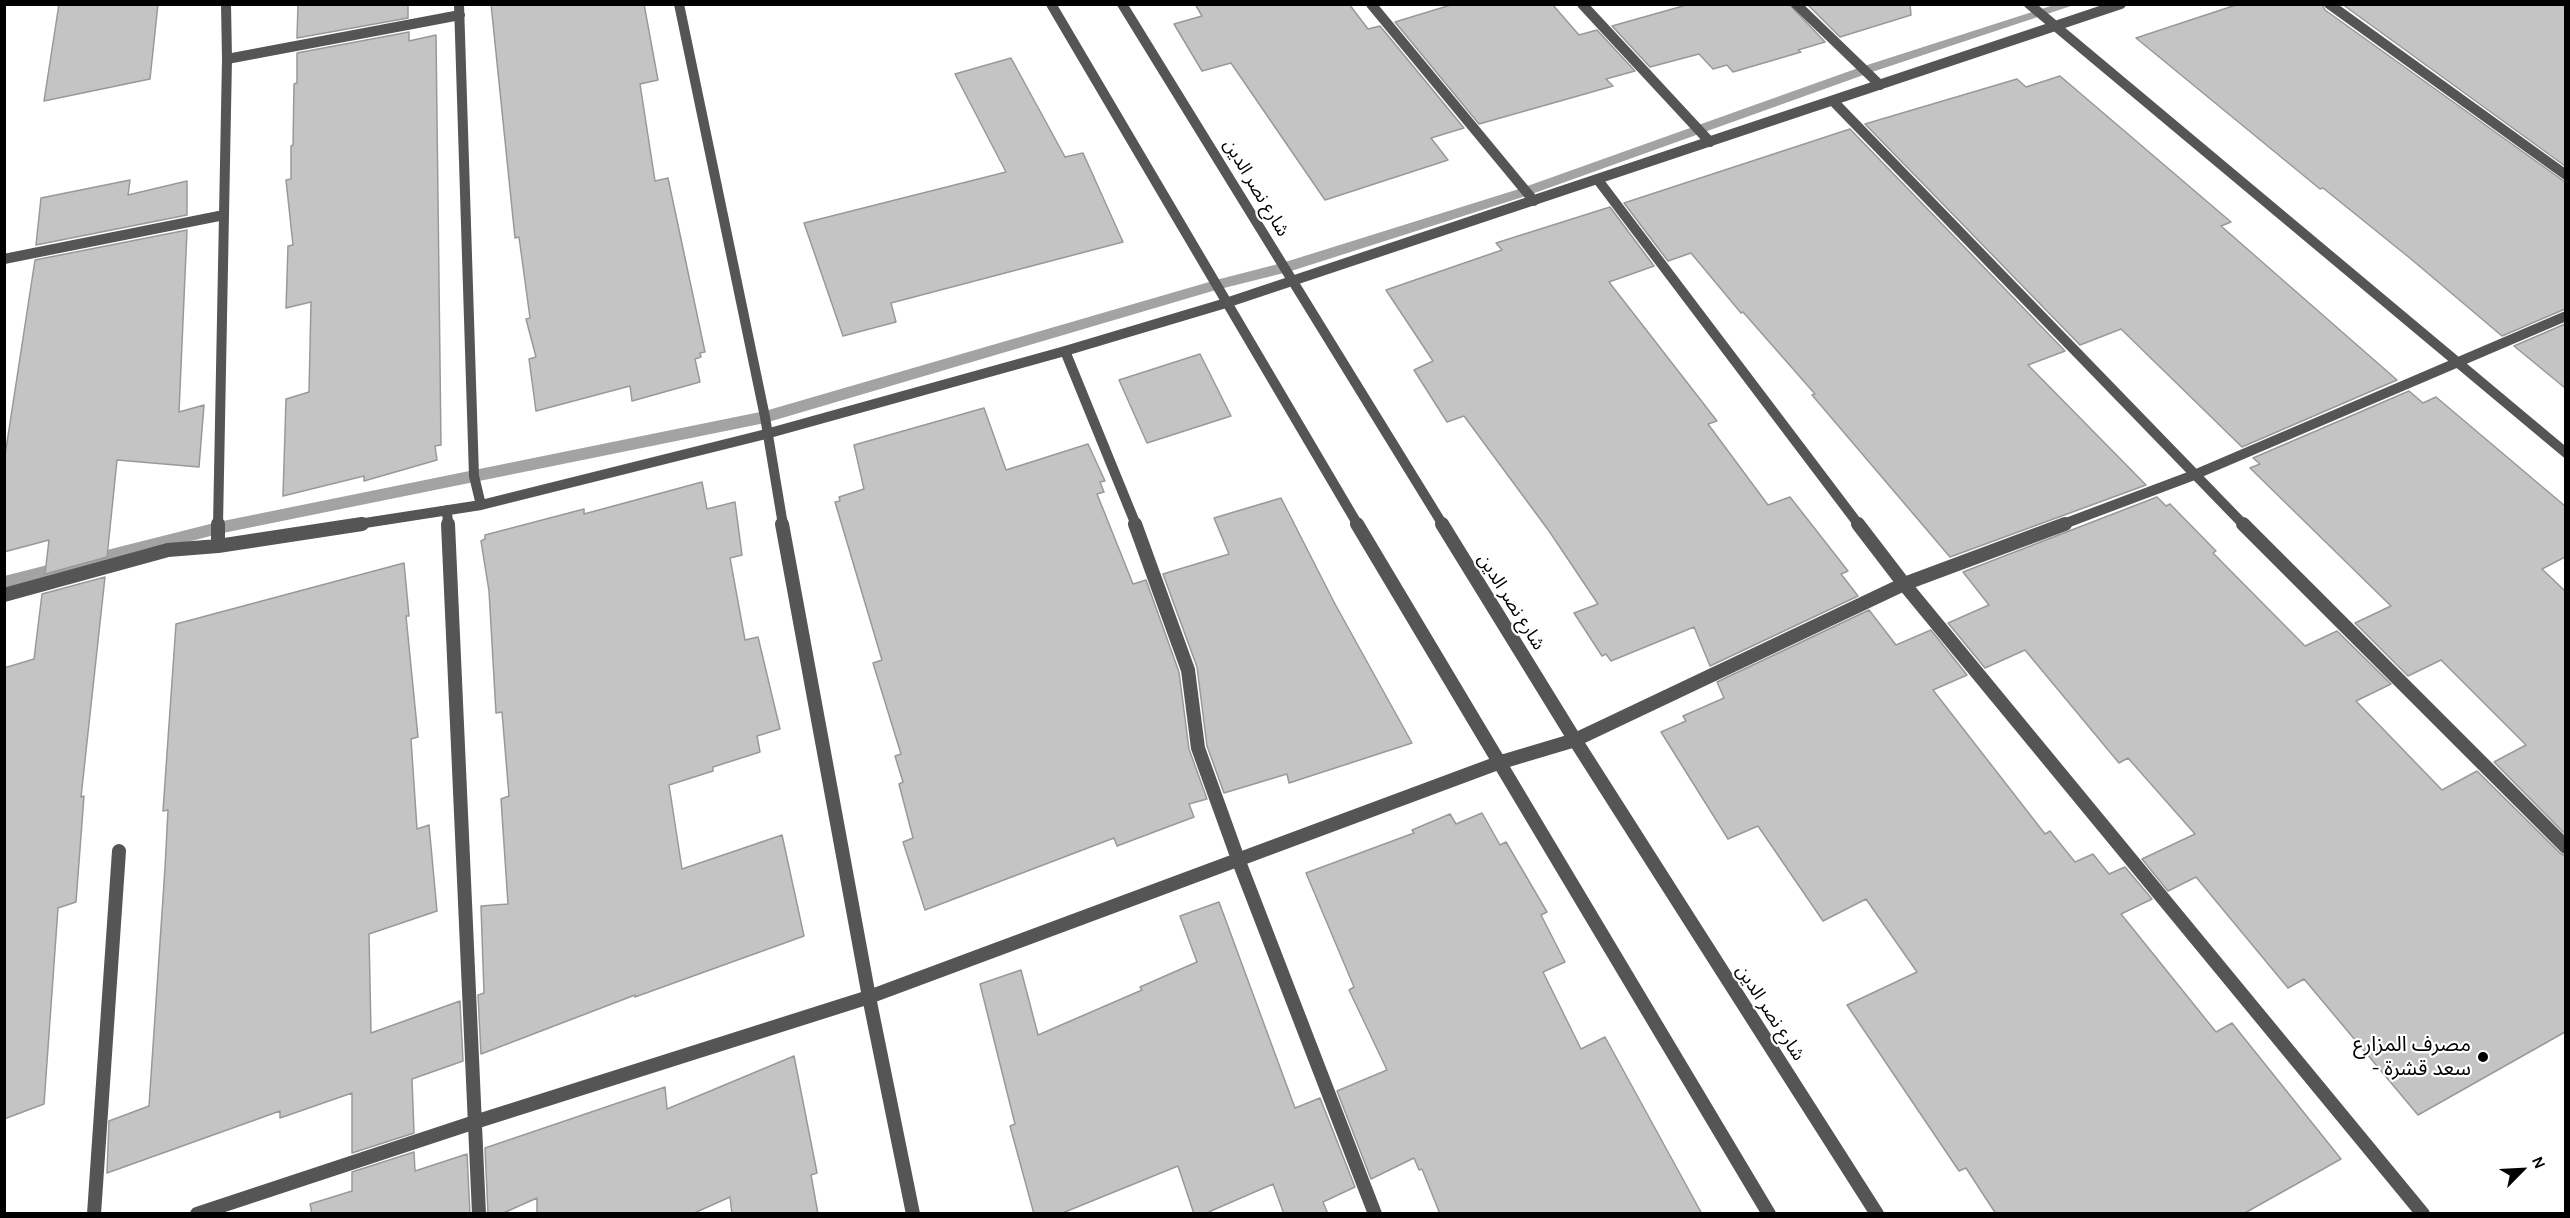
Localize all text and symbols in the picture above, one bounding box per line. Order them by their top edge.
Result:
street label: شارع نصر الدين [1218,135,1294,241]
street label: شارع نصر الدين [1473,550,1549,654]
street label: شارع نصر الدين [1731,961,1809,1065]
place label: مصرف المزارع - سعد قشرة [2353,1032,2471,1082]
marker: مصرف المزارع - سعد قشرة [2476,1050,2490,1064]
north arrow [2492,1140,2552,1200]
text: N [2528,1153,2550,1172]

